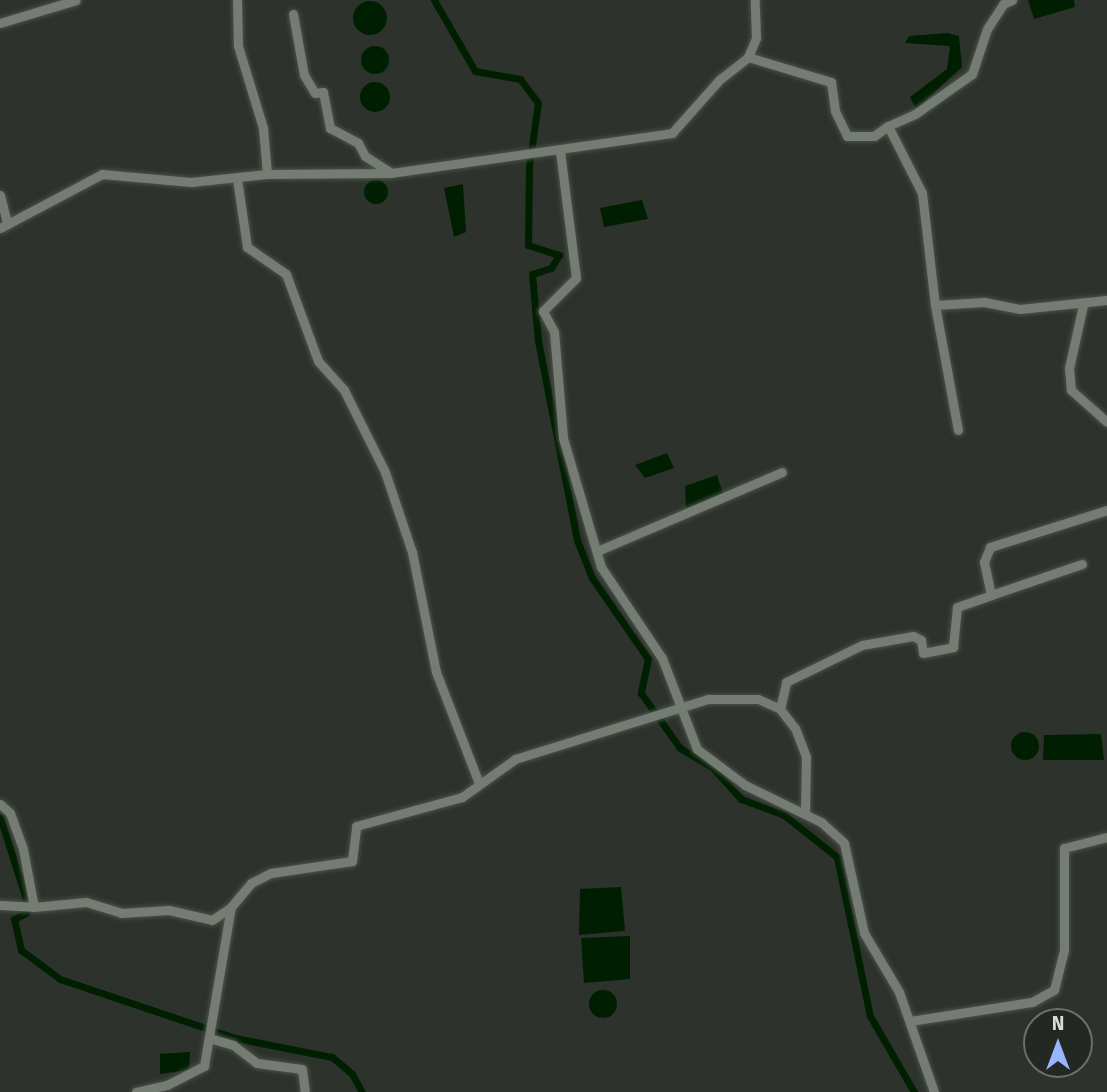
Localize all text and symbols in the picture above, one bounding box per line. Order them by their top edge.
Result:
north arrow [1023,1008,1093,1078]
text: N [1052,1012,1064,1035]

